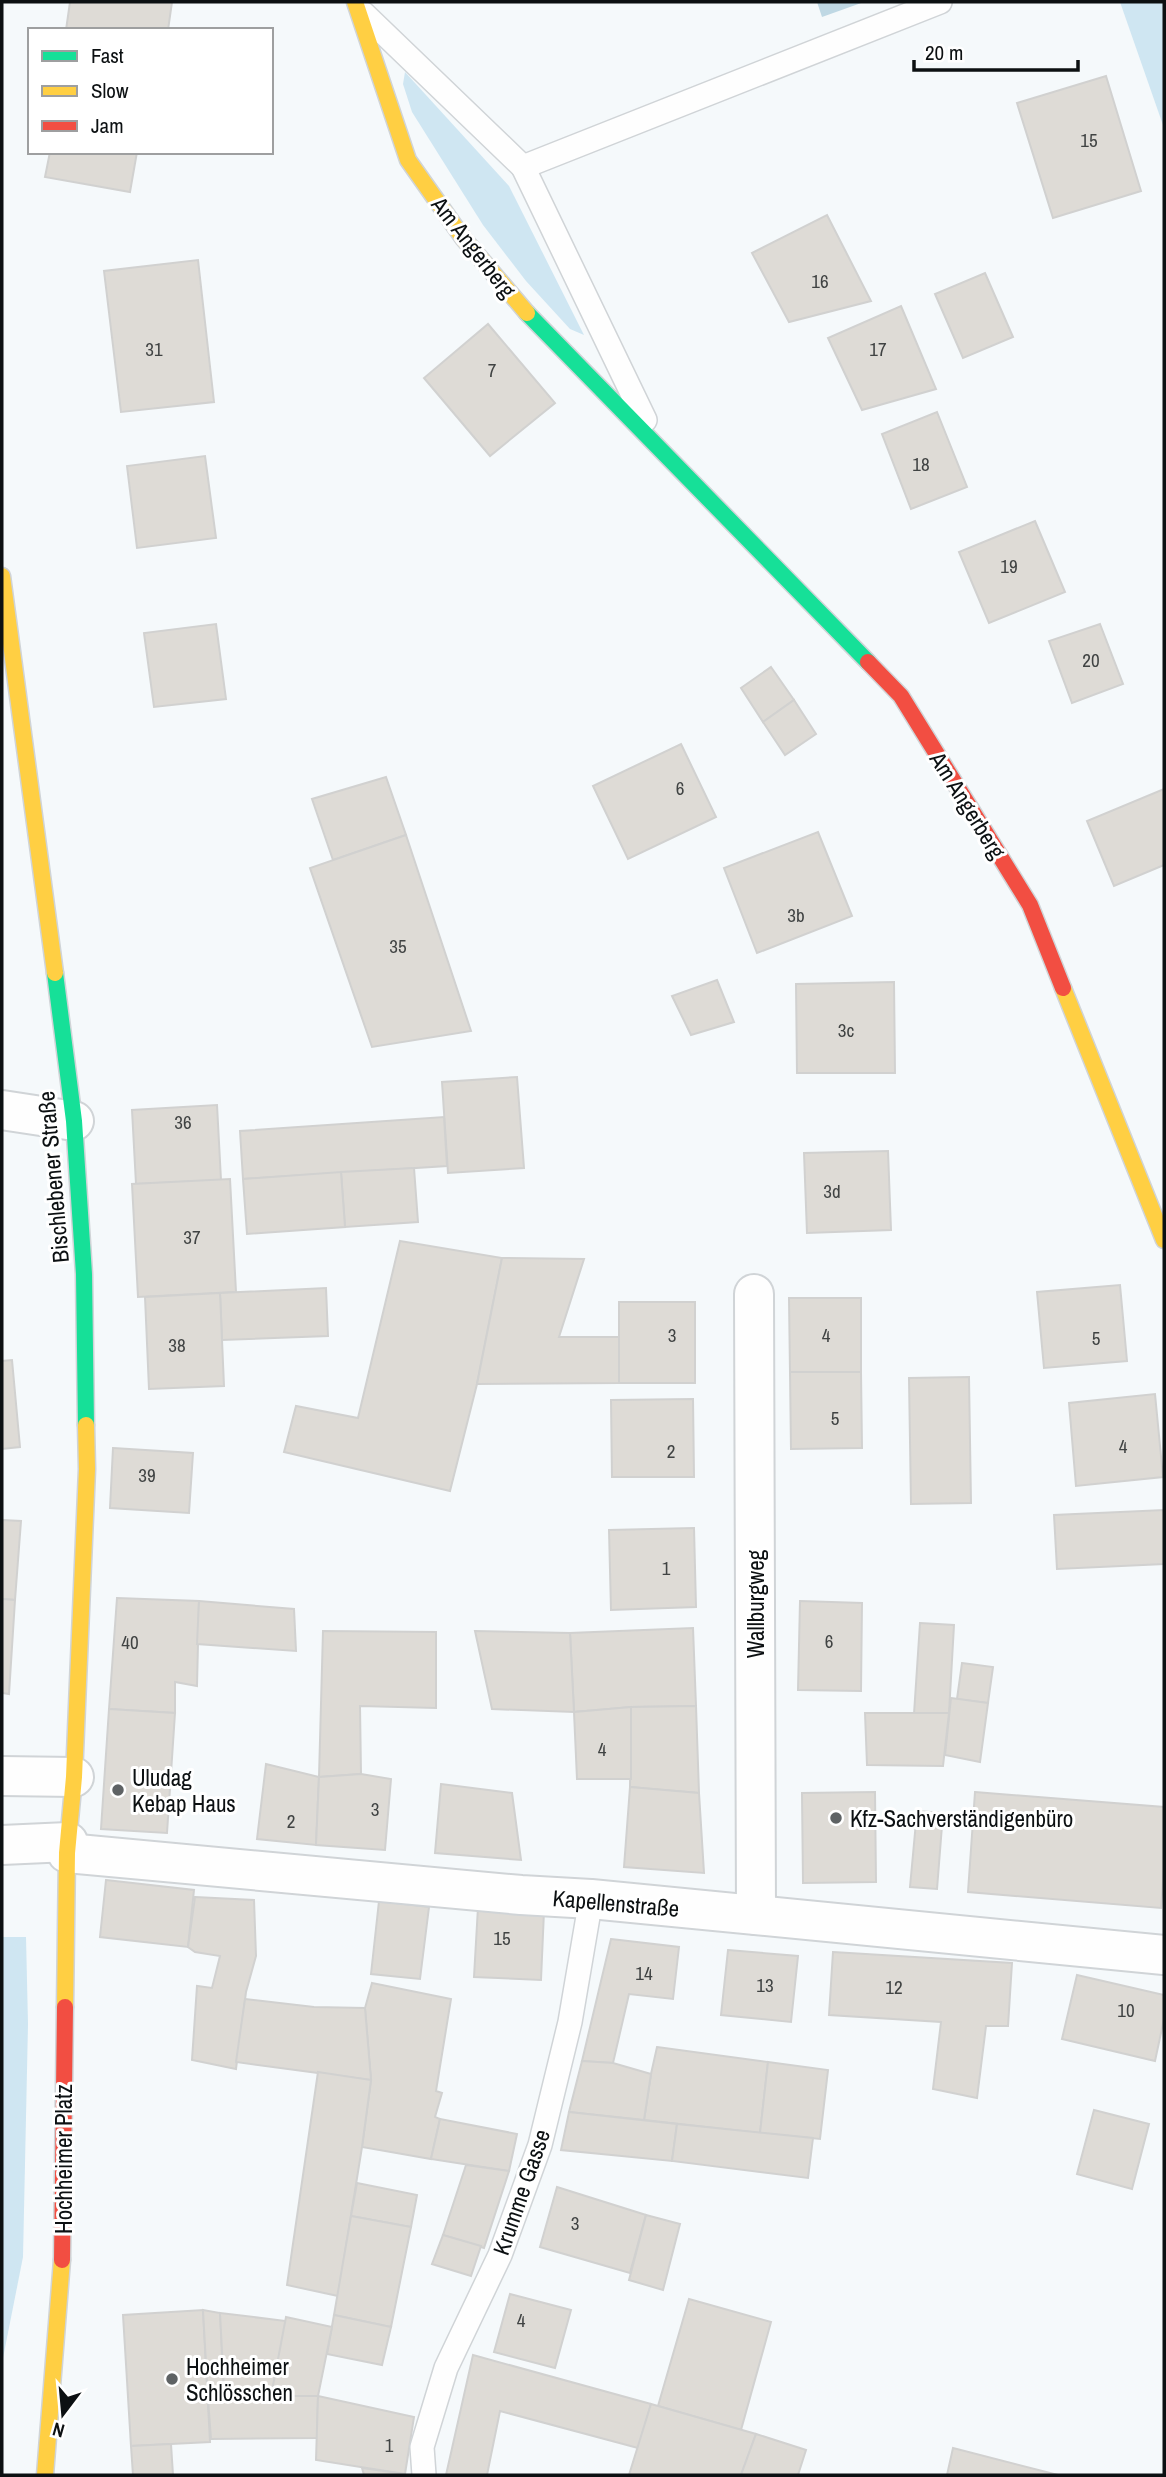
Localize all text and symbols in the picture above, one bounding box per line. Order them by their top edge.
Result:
legend [28,28,273,154]
scale bar [914,28,1078,72]
text: 20 m [925,38,963,67]
text: Fast [91,41,124,70]
text: Slow [91,76,129,105]
text: Jam [91,111,124,140]
house number: 15 [1080,127,1098,153]
street label: Am Angerberg [424,189,524,304]
house number: 16 [811,268,829,294]
house number: 31 [145,336,163,362]
house number: 17 [869,336,887,362]
house number: 7 [488,357,497,383]
house number: 18 [912,451,930,477]
house number: 19 [1000,553,1018,579]
house number: 20 [1082,647,1100,673]
street label: Am Angerberg [922,745,1013,865]
house number: 6 [676,775,684,801]
house number: 3b [787,902,805,928]
house number: 35 [389,933,407,959]
house number: 3c [838,1017,854,1043]
street label: Bischlebener Straße [30,1090,76,1264]
house number: 36 [174,1109,192,1135]
house number: 3d [823,1178,841,1204]
house number: 37 [183,1224,201,1250]
house number: 3 [668,1322,676,1348]
house number: 4 [822,1322,831,1348]
house number: 5 [1092,1325,1101,1351]
house number: 38 [168,1332,186,1358]
house number: 5 [831,1405,840,1431]
house number: 4 [1119,1433,1128,1459]
house number: 2 [667,1438,675,1464]
house number: 39 [138,1462,156,1488]
street label: Wallburgweg [740,1549,771,1658]
house number: 1 [662,1555,671,1581]
house number: 6 [825,1628,833,1654]
house number: 40 [121,1629,139,1655]
house number: 4 [598,1736,607,1762]
place label: Uludag Kebap Haus [132,1762,236,1819]
marker: Uludag Kebap Haus [110,1782,126,1798]
house number: 3 [371,1796,379,1822]
place label: Kfz-Sachverständigenbüro [850,1803,1073,1834]
house number: 2 [287,1808,295,1834]
marker: Kfz-Sachverständigenbüro [828,1810,844,1826]
street label: Kapellenstraße [551,1882,681,1924]
house number: 15 [493,1925,511,1951]
house number: 14 [635,1960,653,1986]
house number: 13 [756,1972,774,1998]
house number: 12 [885,1974,903,2000]
house number: 10 [1117,1997,1135,2023]
street label: Hochheimer Platz [48,2084,79,2234]
street label: Krumme Gasse [485,2125,557,2259]
house number: 3 [571,2210,579,2236]
house number: 4 [517,2307,526,2333]
place label: Hochheimer Schlösschen [186,2351,293,2408]
marker: Hochheimer Schlösschen [164,2371,180,2387]
north arrow [28,2379,98,2449]
text: N [49,2416,67,2444]
house number: 1 [385,2432,394,2458]

